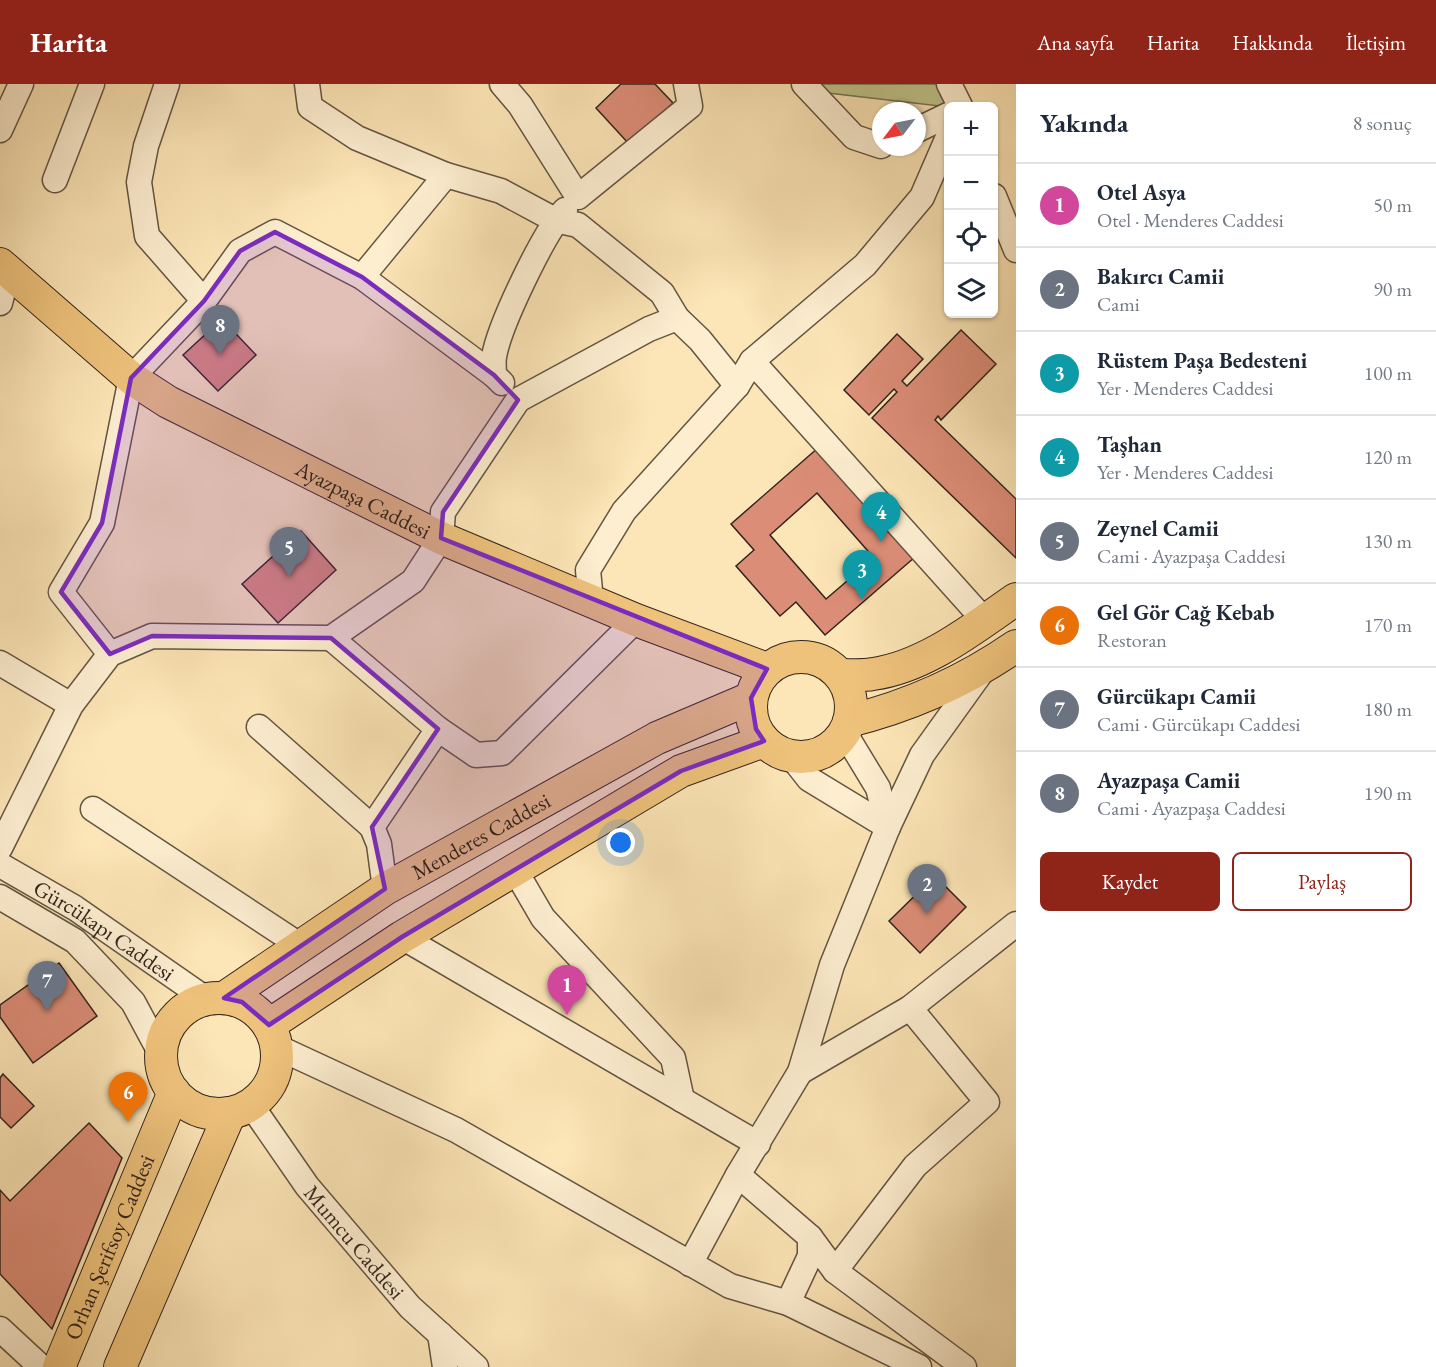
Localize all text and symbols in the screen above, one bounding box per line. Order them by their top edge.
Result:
text: Harita [30,24,107,60]
text: Ana sayfa [1037,29,1114,56]
text: Harita [1147,29,1199,56]
text: Hakkında [1232,29,1313,56]
text: İletişim [1346,29,1406,56]
north arrow [872,102,926,156]
map controls [944,102,998,318]
button: + [944,102,998,156]
text: Yakında [1040,106,1128,140]
text: 8 sonuç [1353,110,1412,136]
button: − [944,156,998,210]
text: Otel Asya [1097,178,1186,207]
text: 1 [1054,192,1065,218]
text: 50 m [1373,192,1412,218]
text: Otel · Menderes Caddesi [1097,207,1284,233]
button: locate [944,210,998,264]
text: Bakırcı Camii [1097,262,1224,291]
button: layers [944,264,998,318]
text: 2 [1054,276,1065,302]
text: 90 m [1373,276,1412,302]
text: Cami [1097,291,1140,317]
pin: 8 [200,306,240,355]
text: Rüstem Paşa Bedesteni [1097,346,1307,375]
text: 3 [1054,360,1065,386]
text: 100 m [1364,360,1412,386]
text: Yer · Menderes Caddesi [1097,375,1273,401]
text: Taşhan [1097,430,1162,459]
text: 4 [1054,444,1065,470]
text: 120 m [1364,444,1412,470]
street label: Ayazpaşa Caddesi [290,453,436,545]
text: Yer · Menderes Caddesi [1097,459,1273,485]
pin: 4 [862,492,900,542]
text: Zeynel Camii [1097,514,1219,543]
pin: 5 [270,528,308,577]
text: 5 [1054,528,1065,554]
text: 130 m [1364,528,1412,554]
text: Cami · Ayazpaşa Caddesi [1097,543,1286,569]
pin: 3 [842,550,882,600]
text: Gel Gör Cağ Kebab [1097,598,1275,627]
text: 6 [1054,612,1065,638]
text: 170 m [1364,612,1412,638]
text: Restoran [1097,627,1167,653]
text: Gürcükapı Camii [1097,682,1256,711]
text: 7 [1054,696,1065,722]
text: 180 m [1364,696,1412,722]
text: Cami · Gürcükapı Caddesi [1097,711,1300,737]
text: Ayazpaşa Camii [1097,766,1240,795]
text: 8 [1054,780,1065,806]
text: 190 m [1364,780,1412,806]
street label: Menderes Caddesi [406,786,555,886]
text: Cami · Ayazpaşa Caddesi [1097,795,1286,821]
your location [606,828,635,857]
button: Kaydet [1040,852,1220,911]
button: Paylaş [1232,852,1412,911]
pin: 2 [908,864,946,914]
street label: Gürcükapı Caddesi [28,873,181,987]
pin: 7 [28,962,66,1011]
pin: 1 [548,966,586,1015]
pin: 6 [108,1072,148,1122]
street label: Orhan Şerifsoy Caddesi [58,1150,161,1344]
street label: Mumcu Caddesi [298,1179,412,1305]

